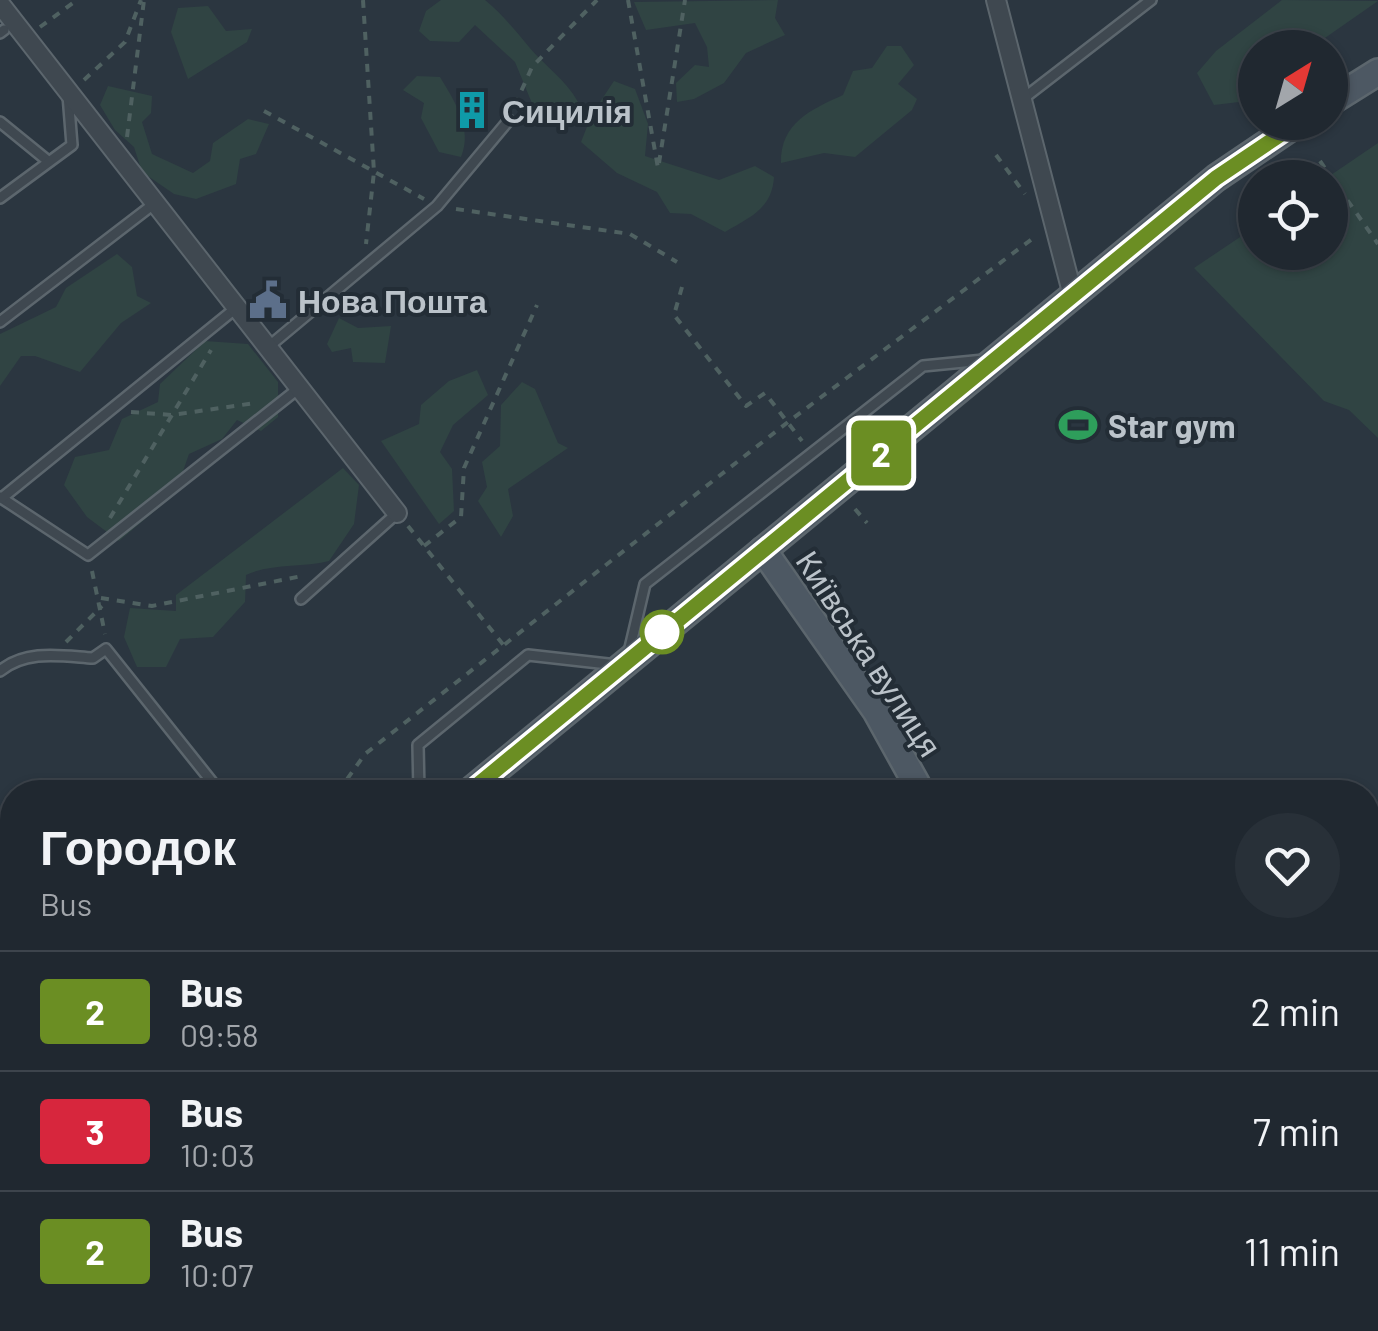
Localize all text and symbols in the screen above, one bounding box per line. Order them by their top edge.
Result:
north arrow [1238,30,1348,140]
map controls [1238,30,1348,270]
building icon: Сицилія [451,89,493,131]
place label: Сицилія [502,91,632,130]
button: locate [1238,160,1348,270]
public building icon: Нова Пошта [247,279,289,321]
place label: Нова Пошта [298,281,487,319]
sports icon: Star gym [1057,404,1099,446]
place label: Star gym [1108,406,1235,444]
line badge: 2 [848,420,914,486]
text: 2 [871,432,891,474]
street label: Київська вулиця [789,543,951,763]
unlabelled marker [641,611,683,653]
button: heart [1235,813,1340,918]
text: Городок [40,817,236,875]
text: Bus [40,884,92,922]
text: Bus [180,969,243,1015]
text: 2 min [1250,988,1340,1034]
text: 2 [85,990,105,1032]
text: 09:58 [180,1015,259,1053]
text: Bus [180,1089,243,1135]
text: 7 min [1253,1108,1340,1154]
text: 3 [86,1110,104,1152]
text: 10:03 [180,1135,255,1173]
text: Bus [180,1209,243,1255]
text: 11 min [1244,1228,1340,1274]
text: 2 [85,1230,105,1272]
text: 10:07 [180,1255,253,1293]

